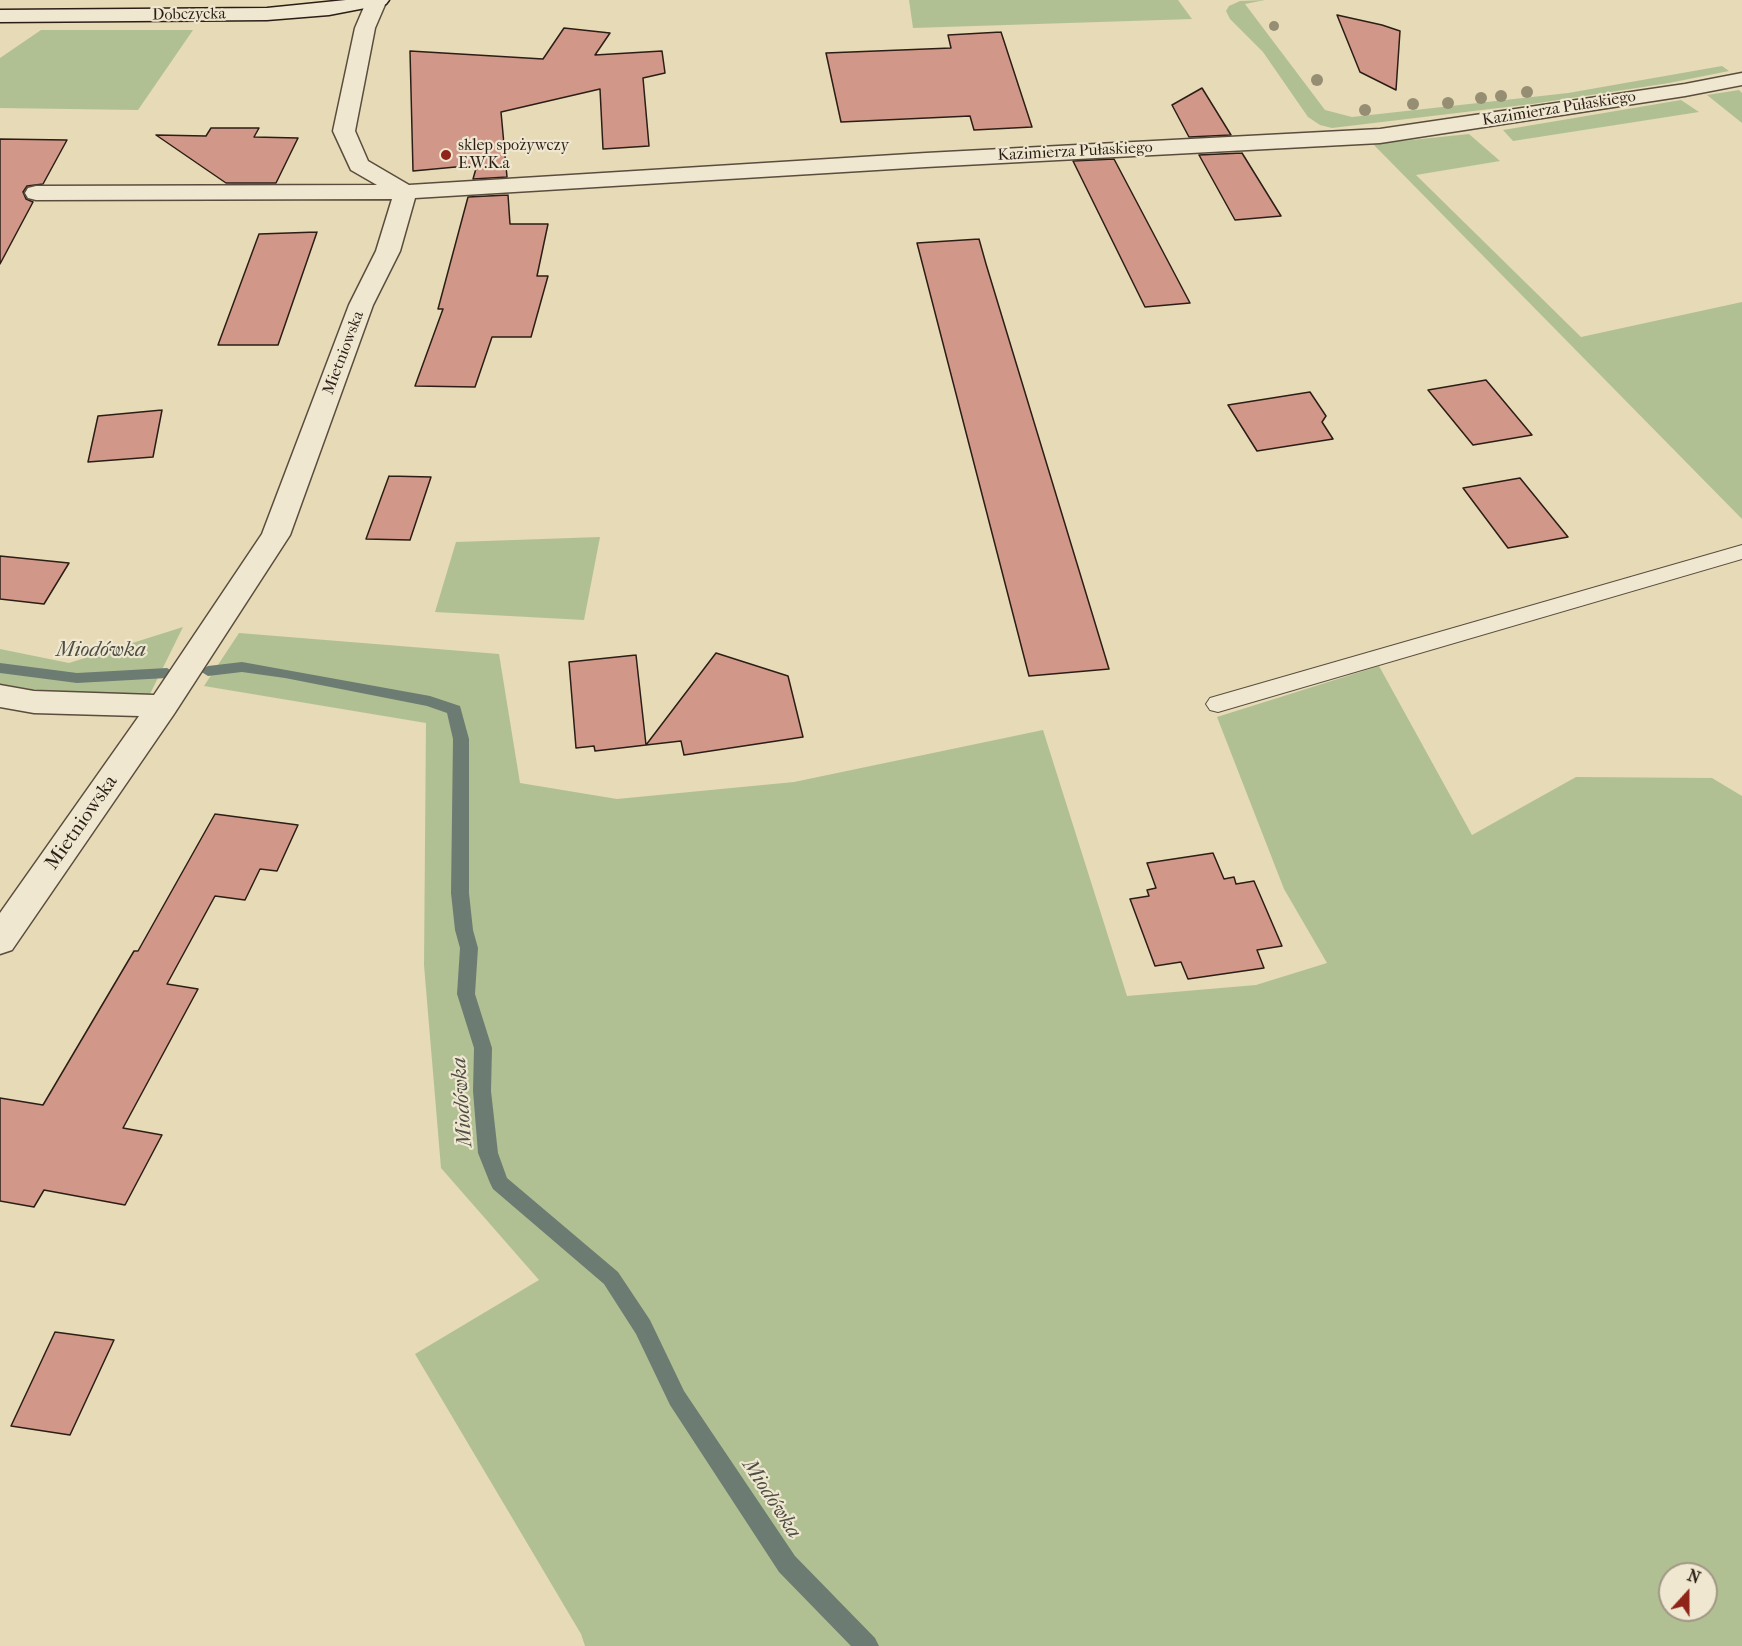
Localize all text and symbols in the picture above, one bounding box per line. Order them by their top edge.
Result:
street label: Dobczycka [152,5,226,25]
street label: Kazimierza Pułaskiego [1481,87,1637,131]
place label: sklep spożywczy E.W.K.a [458,136,569,174]
street label: Kazimierza Pułaskiego [997,138,1153,166]
marker: sklep spożywczy E.W.K.a [439,148,453,162]
street label: Mietniowska [319,308,369,398]
water label: Miodówka [56,638,146,664]
street label: Mietniowska [41,771,123,875]
water label: Miodówka [447,1056,479,1148]
water label: Miodówka [736,1454,806,1544]
north arrow [1658,1562,1718,1622]
text: N [1685,1566,1703,1588]

